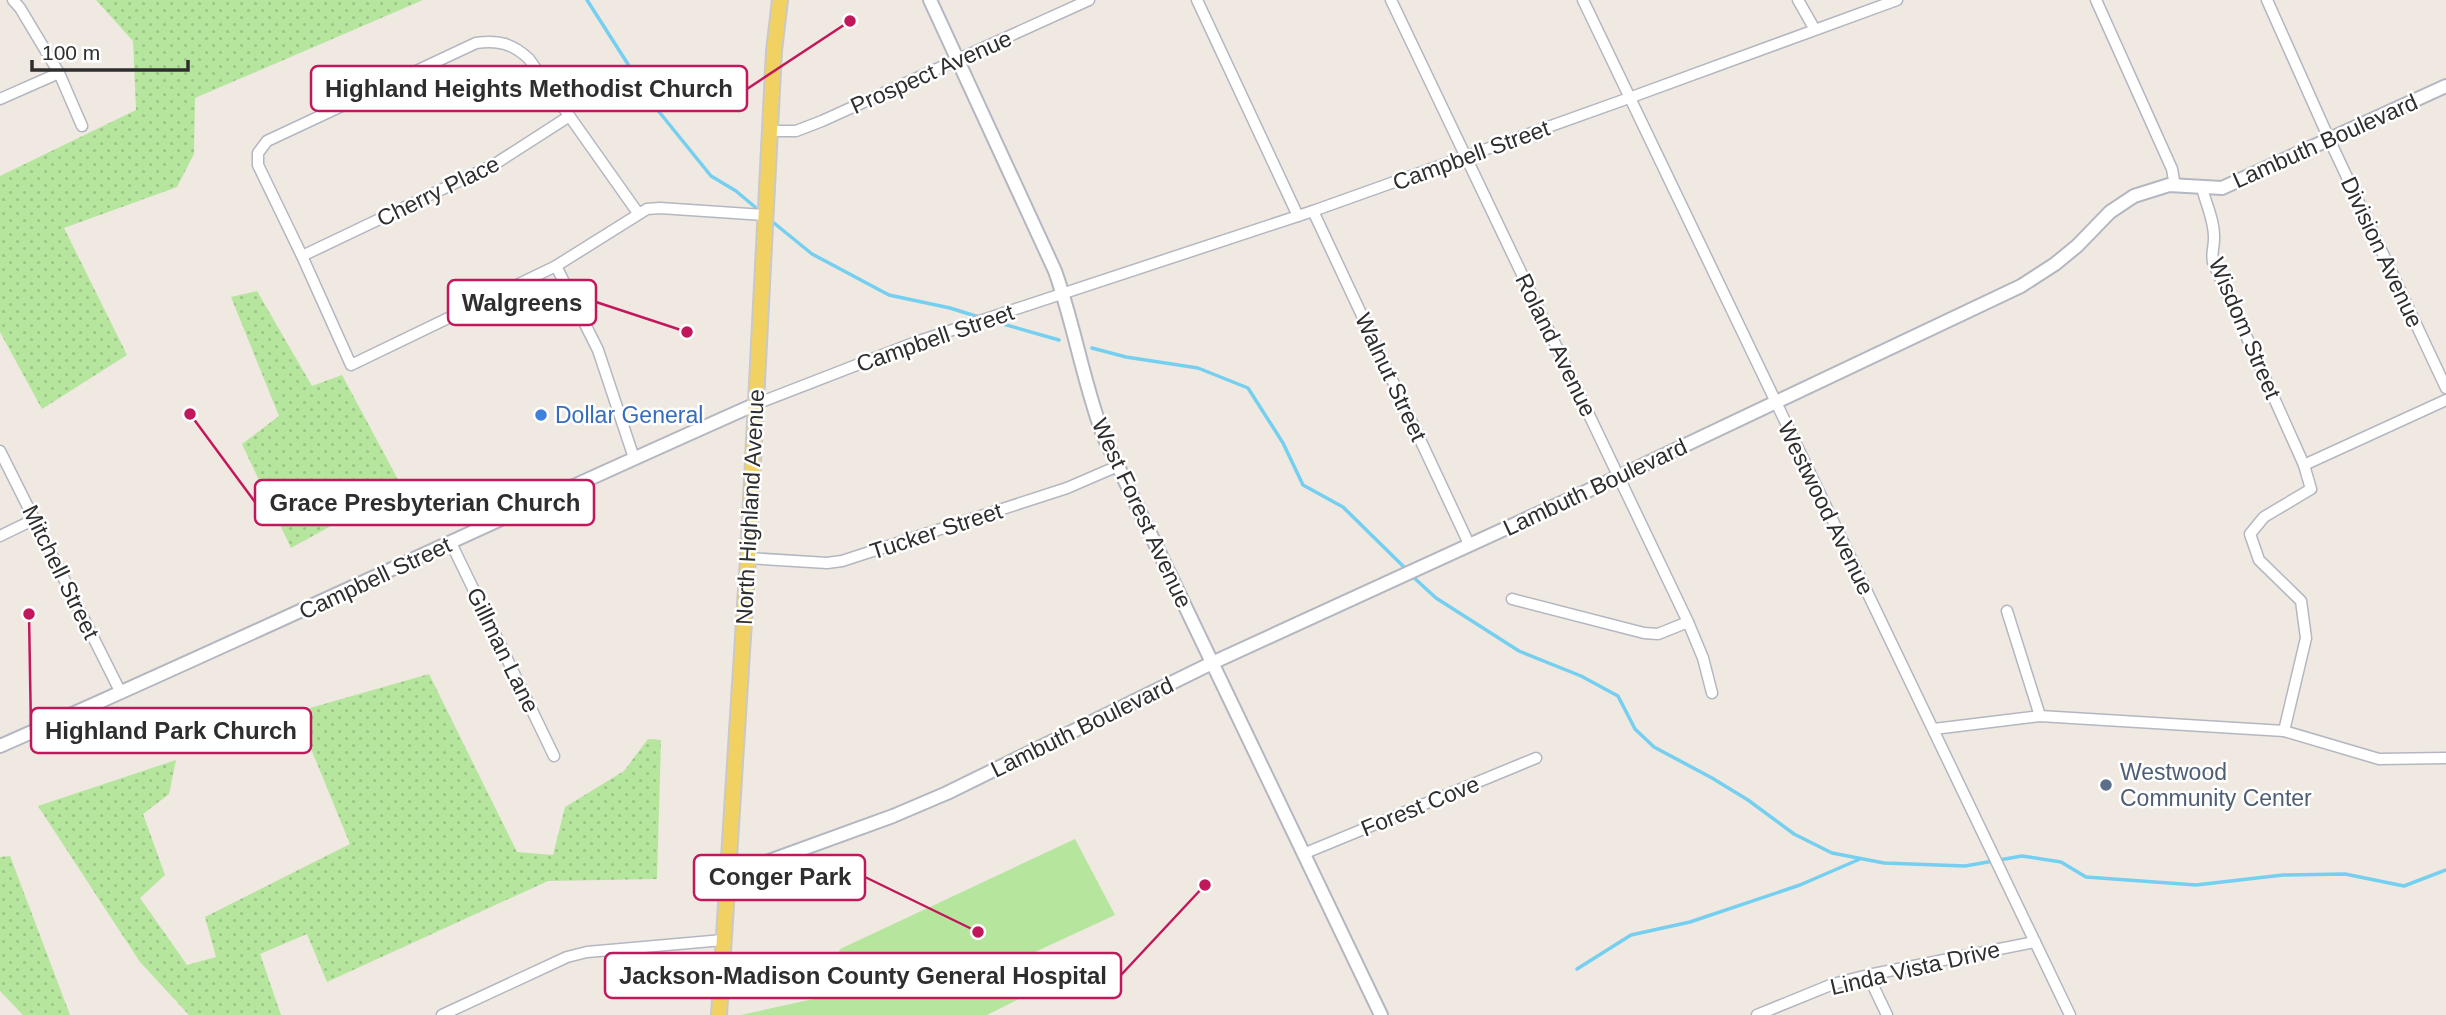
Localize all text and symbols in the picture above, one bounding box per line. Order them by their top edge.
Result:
street label: Prospect Avenue [846,25,1016,119]
scale bar [32,28,187,72]
text: 100 m [42,41,100,64]
callout: Highland Heights Methodist Church [311,66,747,111]
text: Highland Heights Methodist Church [325,75,733,102]
street label: Lambuth Boulevard [2229,89,2421,193]
street label: Campbell Street [1389,114,1553,195]
street label: Cherry Place [373,150,503,232]
street label: Division Avenue [2336,173,2428,331]
street label: Wisdom Street [2204,254,2287,403]
street label: Roland Avenue [1510,269,1602,421]
callout: Walgreens [448,280,596,325]
text: Walgreens [462,289,582,316]
street label: Campbell Street [853,299,1018,377]
street label: Walnut Street [1350,309,1432,446]
street label: North Highland Avenue [731,388,769,626]
place label: Dollar General [555,402,703,428]
marker: Dollar General [533,407,549,423]
street label: West Forest Avenue [1087,414,1197,612]
street label: Westwood Avenue [1773,417,1879,599]
street label: Lambuth Boulevard [1499,433,1691,541]
callout: Grace Presbyterian Church [255,480,594,525]
text: Grace Presbyterian Church [270,489,580,516]
street label: Tucker Street [867,497,1006,565]
street label: Mitchell Street [17,501,105,644]
street label: Campbell Street [295,531,456,625]
street label: Gillman Lane [462,583,544,717]
street label: Lambuth Boulevard [987,672,1177,782]
callout: Highland Park Church [31,708,311,753]
text: Highland Park Church [45,717,297,744]
place label: Westwood Community Center [2120,759,2312,811]
street label: Forest Cove [1357,770,1483,842]
marker: Westwood Community Center [2098,777,2114,793]
callout: Conger Park [694,855,865,900]
text: Conger Park [709,863,852,890]
street label: Linda Vista Drive [1828,936,2002,1000]
callout: Jackson-Madison County General Hospital [605,953,1121,998]
text: Jackson-Madison County General Hospital [619,962,1107,989]

